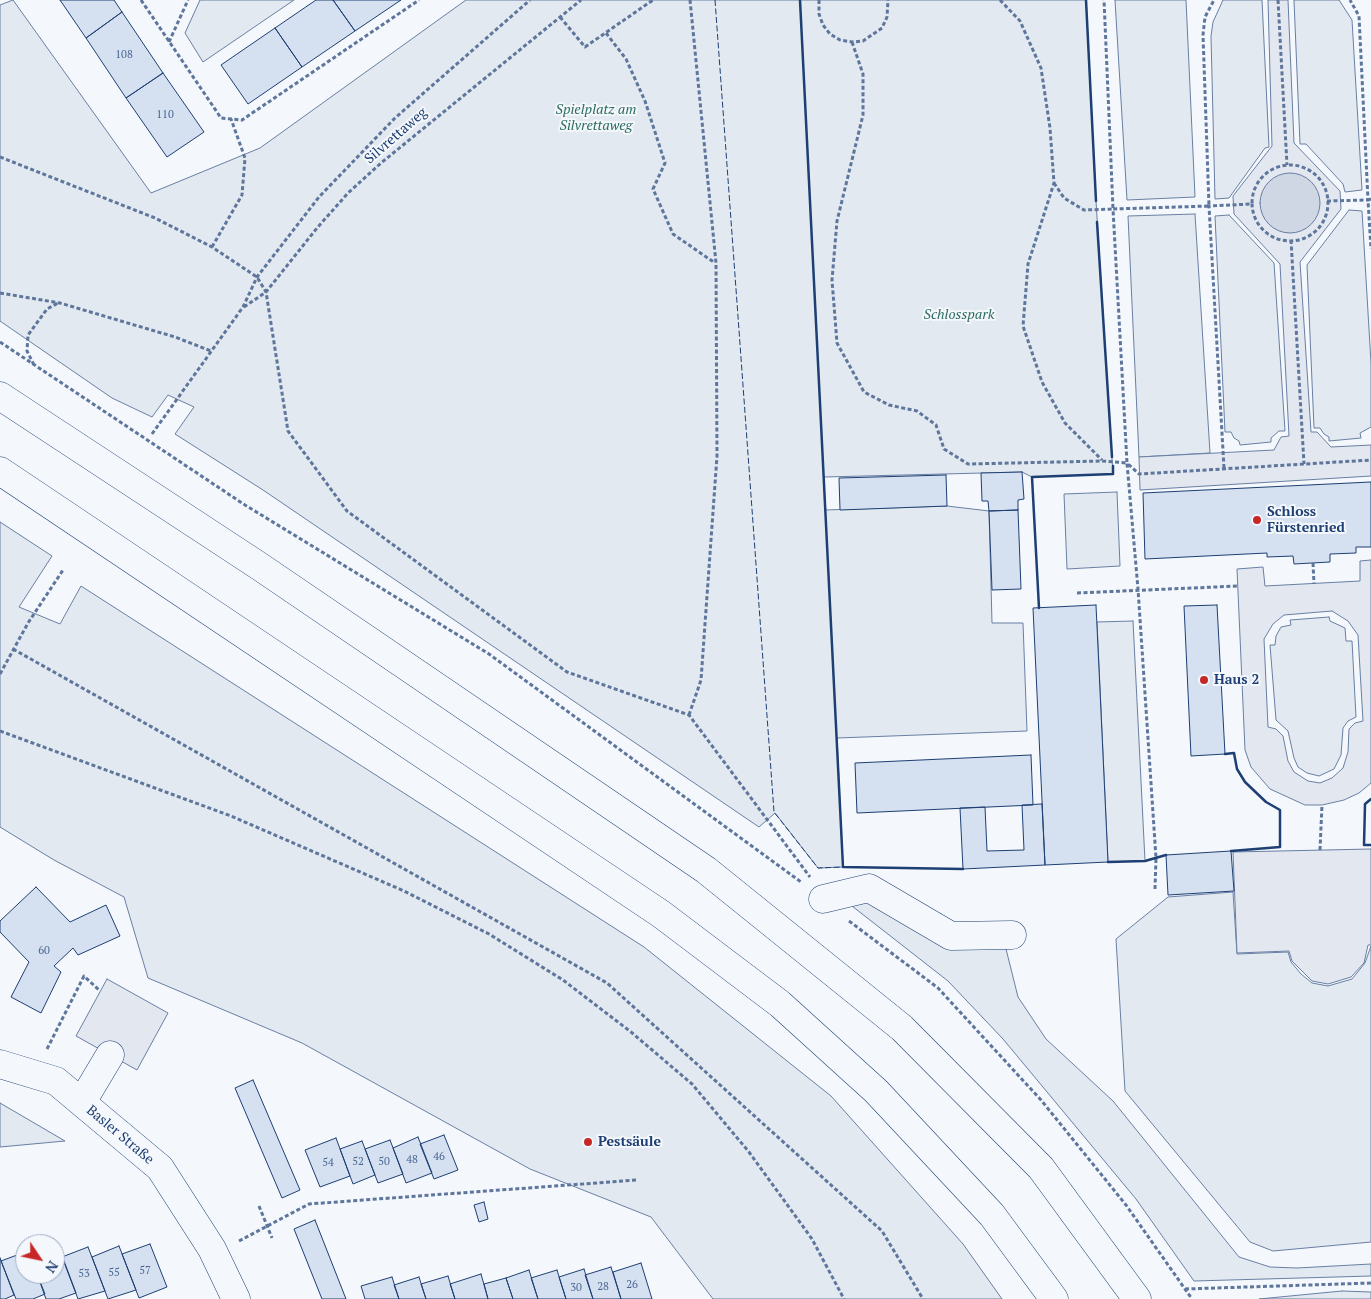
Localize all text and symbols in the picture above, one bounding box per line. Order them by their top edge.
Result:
house number: 108 [115,48,133,62]
park label: Spielplatz am Silvrettaweg [556,102,636,134]
street label: Silvrettaweg [361,104,431,168]
house number: 110 [156,108,174,122]
park label: Schlosspark [924,307,994,323]
place label: Schloss Fürstenried [1267,504,1345,536]
marker: Schloss Fürstenried [1251,514,1263,526]
place label: Haus 2 [1214,672,1259,688]
marker: Haus 2 [1198,674,1210,686]
house number: 60 [38,944,50,958]
street label: Basler Straße [83,1102,157,1168]
place label: Pestsäule [598,1134,661,1150]
marker: Pestsäule [582,1136,594,1148]
house number: 46 [433,1150,445,1164]
house number: 48 [406,1153,418,1167]
house number: 52 [352,1155,364,1169]
house number: 50 [378,1155,390,1169]
house number: 54 [322,1156,334,1170]
north arrow [15,1234,65,1284]
text: N [41,1257,63,1277]
house number: 57 [139,1264,151,1278]
house number: 55 [108,1266,120,1280]
house number: 53 [78,1267,90,1281]
house number: 26 [626,1278,638,1292]
house number: 28 [597,1280,609,1294]
house number: 30 [570,1281,582,1295]

